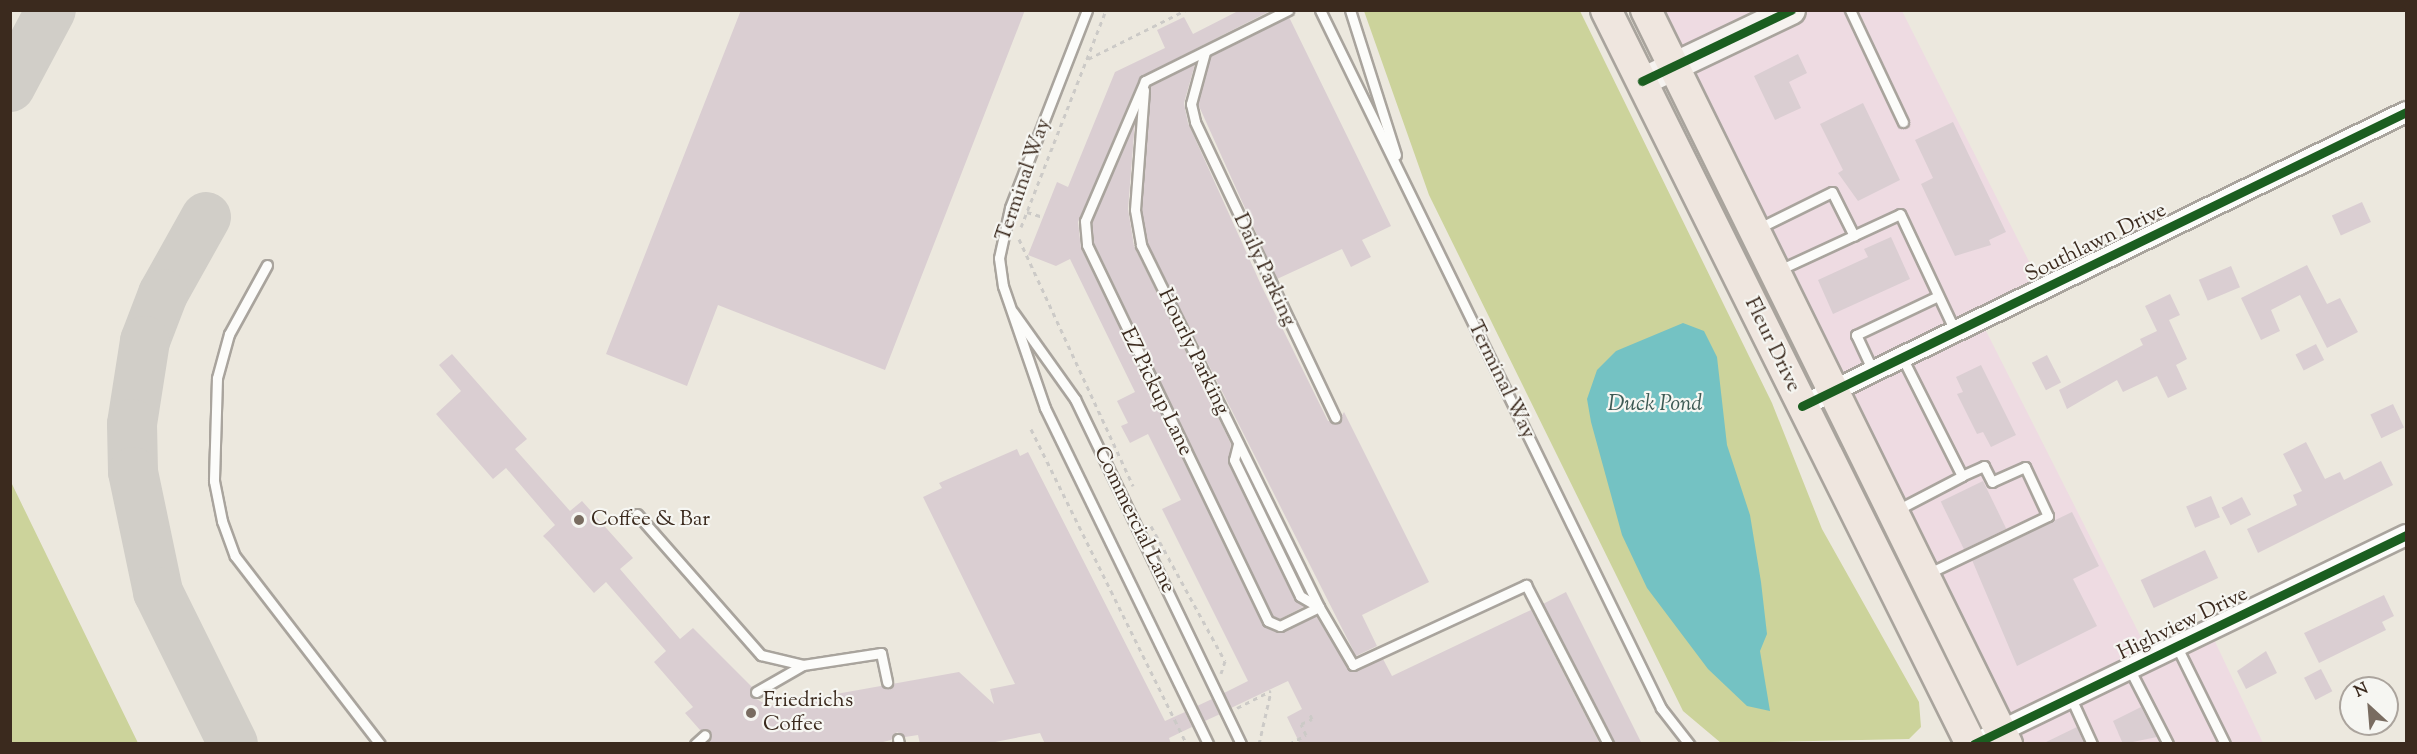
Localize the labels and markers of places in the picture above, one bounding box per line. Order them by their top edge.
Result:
place label: Coffee & Bar [591,507,710,533]
marker: Coffee & Bar [572,513,586,527]
place label: Friedrichs Coffee [763,688,853,738]
marker: Friedrichs Coffee [744,706,758,720]

